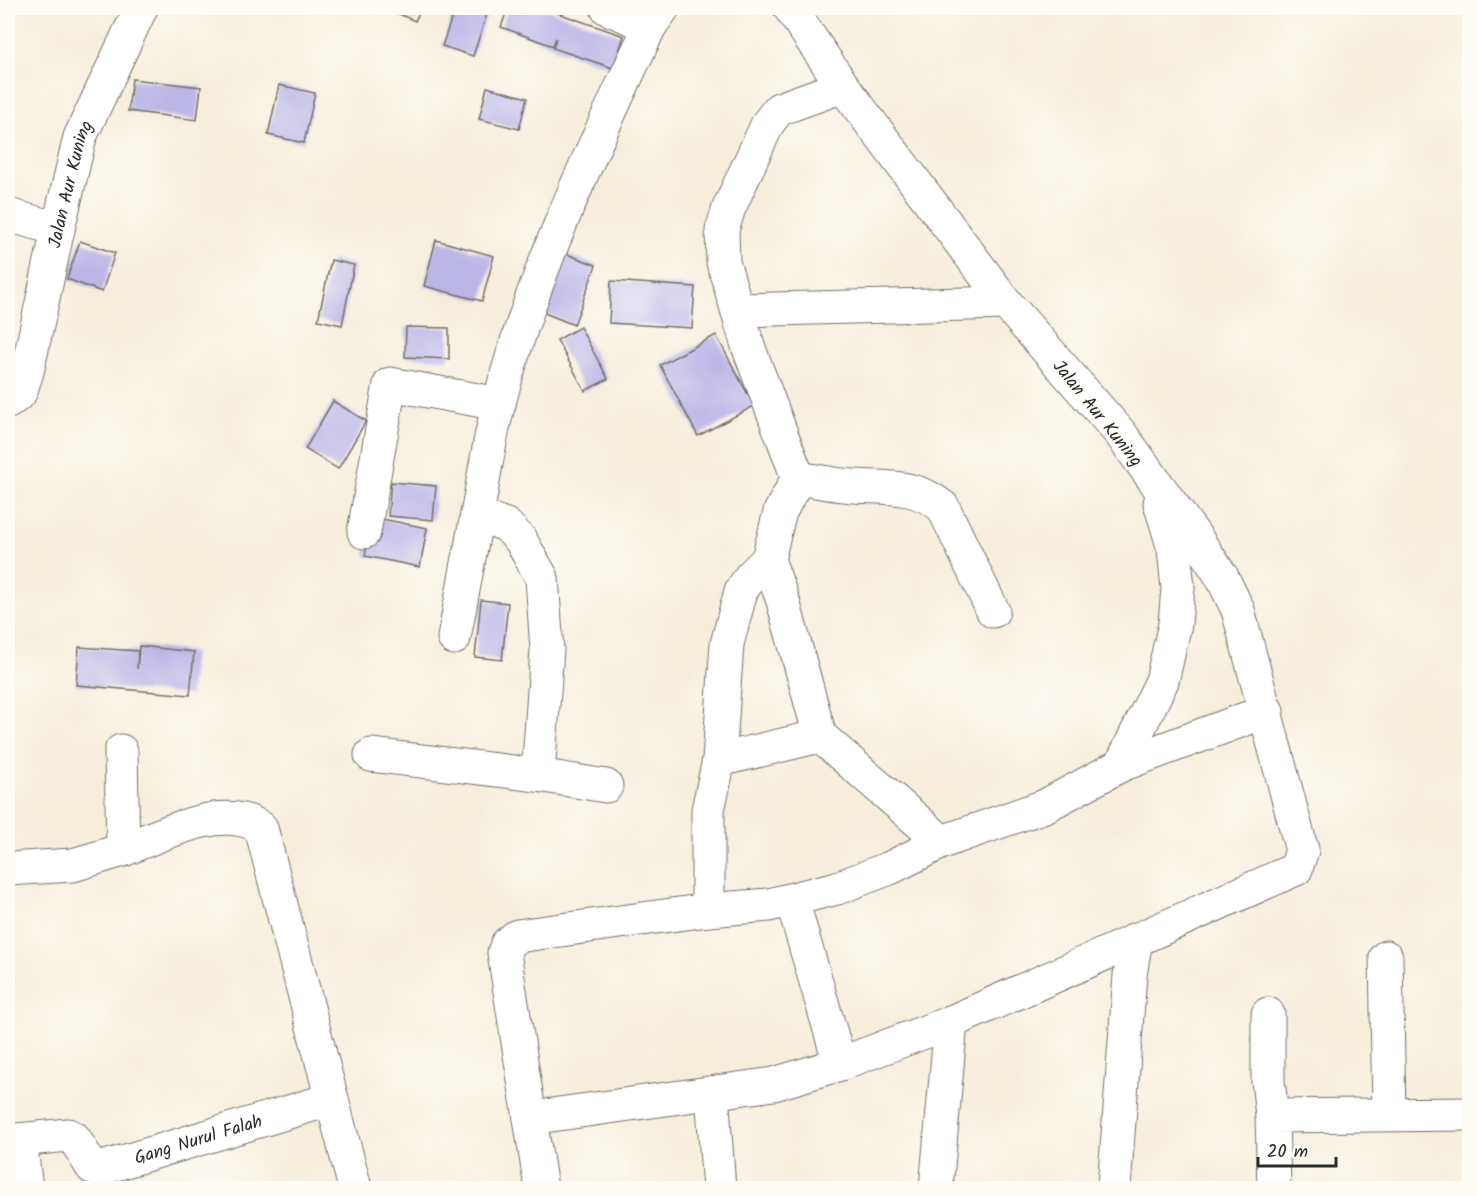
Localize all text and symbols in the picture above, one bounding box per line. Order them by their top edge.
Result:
street label: Jalan Aur Kuning [41,116,102,251]
street label: Jalan Aur Kuning [1044,354,1149,474]
street label: Gang Nurul Falah [131,1108,266,1174]
scale bar [1258,1130,1336,1168]
text: 20 m [1267,1138,1308,1167]

